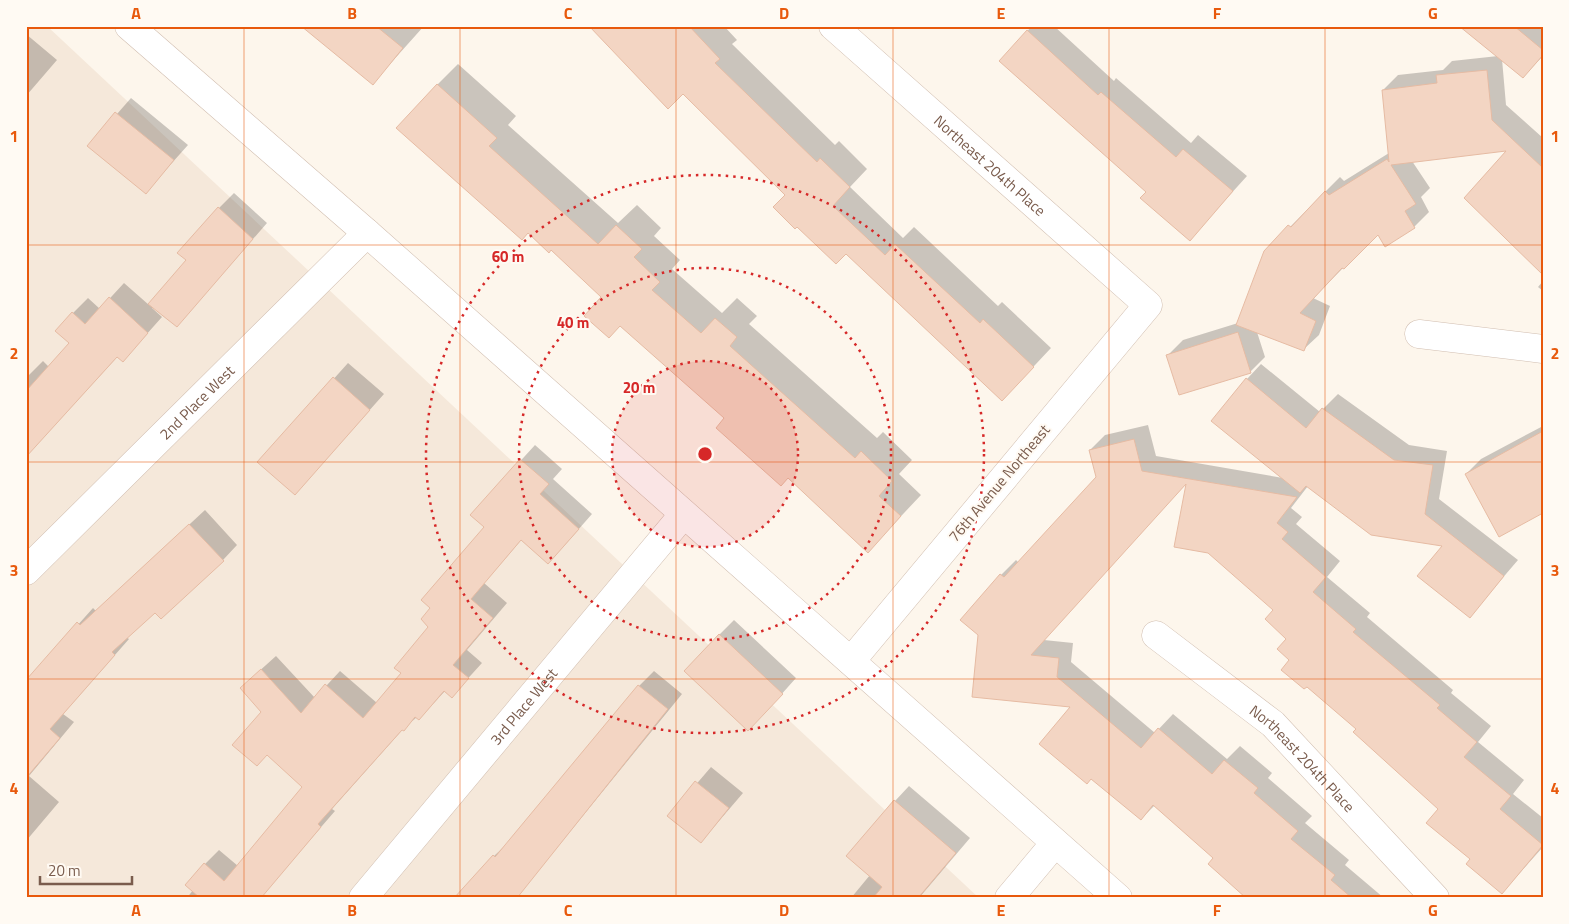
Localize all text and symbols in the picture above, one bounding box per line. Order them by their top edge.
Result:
text: A [131,1,141,25]
text: B [347,1,357,25]
text: C [564,1,573,25]
text: D [779,1,789,25]
text: E [997,1,1006,25]
text: F [1213,1,1222,25]
text: G [1428,1,1438,25]
street label: Northeast 204th Place [929,109,1051,221]
text: 1 [10,124,18,148]
text: 1 [1551,124,1559,148]
text: 60 m [492,245,524,268]
text: 40 m [557,311,589,334]
text: 2 [10,341,18,365]
text: 2 [1551,341,1559,365]
street label: 2nd Place West [154,359,240,445]
text: 20 m [623,376,655,399]
street label: 76th Avenue Northeast [943,419,1056,547]
centre of rings [696,445,714,463]
text: 3 [10,558,18,582]
text: 3 [1551,558,1559,582]
street label: 3rd Place West [484,662,563,750]
street label: Northeast 204th Place [1245,699,1361,817]
text: 4 [10,776,19,800]
text: 4 [1551,776,1560,800]
scale bar [40,854,132,886]
text: 20 m [48,859,81,882]
text: A [131,898,141,922]
text: B [347,898,357,922]
text: C [564,898,573,922]
text: D [779,898,789,922]
text: E [997,898,1006,922]
text: F [1213,898,1222,922]
text: G [1428,898,1438,922]

